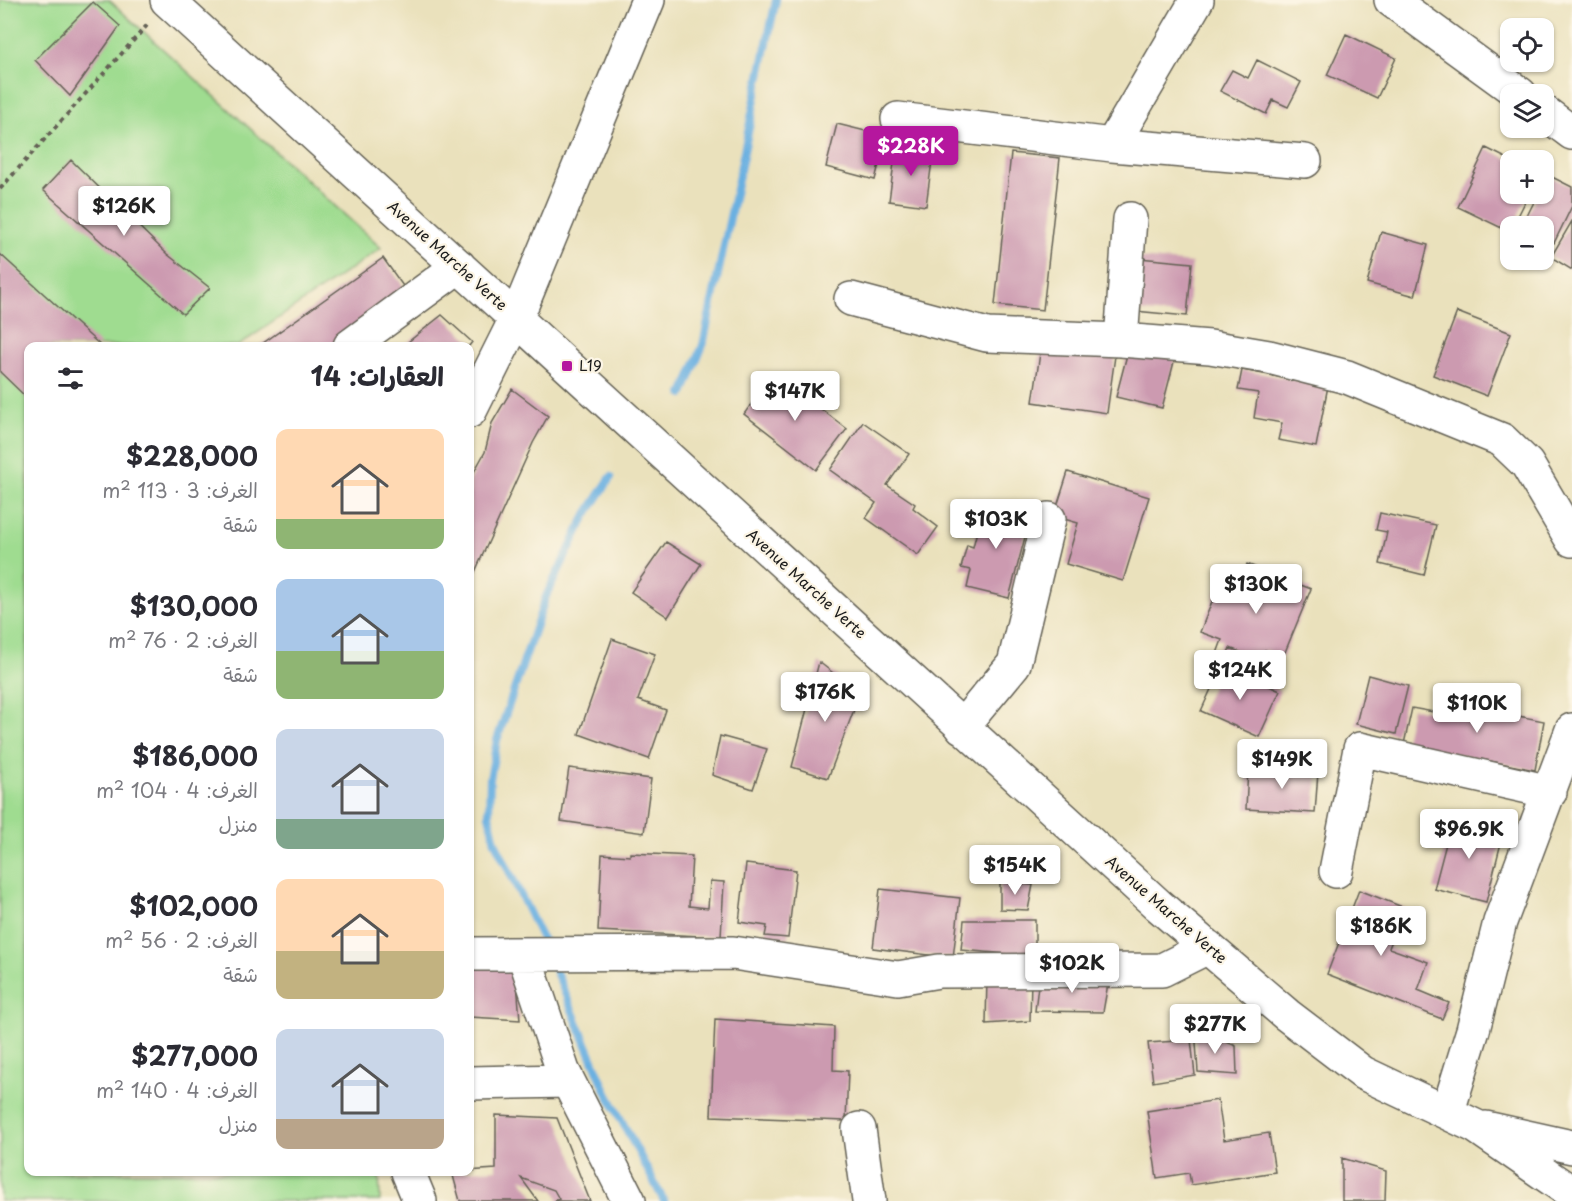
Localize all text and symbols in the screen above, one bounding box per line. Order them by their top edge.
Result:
map controls [1500,18,1554,270]
button: locate [1500,18,1554,72]
button: layers [1500,84,1554,138]
pin: $228K [869,126,953,177]
text: $228K [877,130,945,160]
button: + [1500,150,1554,204]
pin: $126K [82,186,166,237]
text: $126K [92,190,156,220]
street label: Avenue Marche Verte [383,195,513,315]
button: − [1500,216,1554,270]
place label: L19 [579,353,602,376]
text: العقارات: 14 [311,356,444,395]
marker: L19 [560,359,574,373]
icon: filters [54,362,87,395]
pin: $147K [753,371,837,422]
text: $147K [765,375,825,405]
text: $228,000 [126,436,258,475]
icon: home [324,453,396,525]
text: الغرف: 3 · 113 m² [102,475,258,505]
pin: $103K [954,499,1038,550]
text: $103K [964,503,1028,533]
text: شقة [223,509,258,539]
street label: Avenue Marche Verte [742,523,872,643]
pin: $130K [1214,564,1298,615]
text: $130K [1224,568,1288,598]
text: $130,000 [130,586,258,625]
icon: home [324,603,396,675]
text: الغرف: 2 · 76 m² [108,625,258,655]
pin: $124K [1198,650,1282,701]
text: $124K [1208,654,1272,684]
text: شقة [223,659,258,689]
pin: $176K [783,672,867,723]
text: $176K [795,676,855,706]
pin: $110K [1435,683,1519,734]
text: $110K [1447,687,1507,717]
text: $186,000 [133,736,258,775]
pin: $149K [1240,739,1324,790]
text: $149K [1251,743,1313,773]
icon: home [324,753,396,825]
text: الغرف: 4 · 104 m² [96,775,258,805]
text: منزل [219,809,258,839]
pin: $96.9K [1420,809,1518,860]
text: $96.9K [1434,813,1504,843]
pin: $154K [973,845,1057,896]
text: $154K [983,849,1047,879]
street label: Avenue Marche Verte [1101,849,1233,968]
text: $102,000 [130,886,258,925]
icon: home [324,903,396,975]
pin: $186K [1339,906,1423,957]
text: $186K [1350,910,1412,940]
text: الغرف: 2 · 56 m² [105,925,258,955]
pin: $102K [1030,943,1114,994]
text: $102K [1039,947,1105,977]
text: شقة [223,959,258,989]
pin: $277K [1173,1004,1257,1055]
text: $277K [1184,1008,1246,1038]
text: $277,000 [131,1036,258,1075]
icon: home [324,1053,396,1125]
text: الغرف: 4 · 140 m² [96,1075,258,1105]
text: منزل [219,1109,258,1139]

